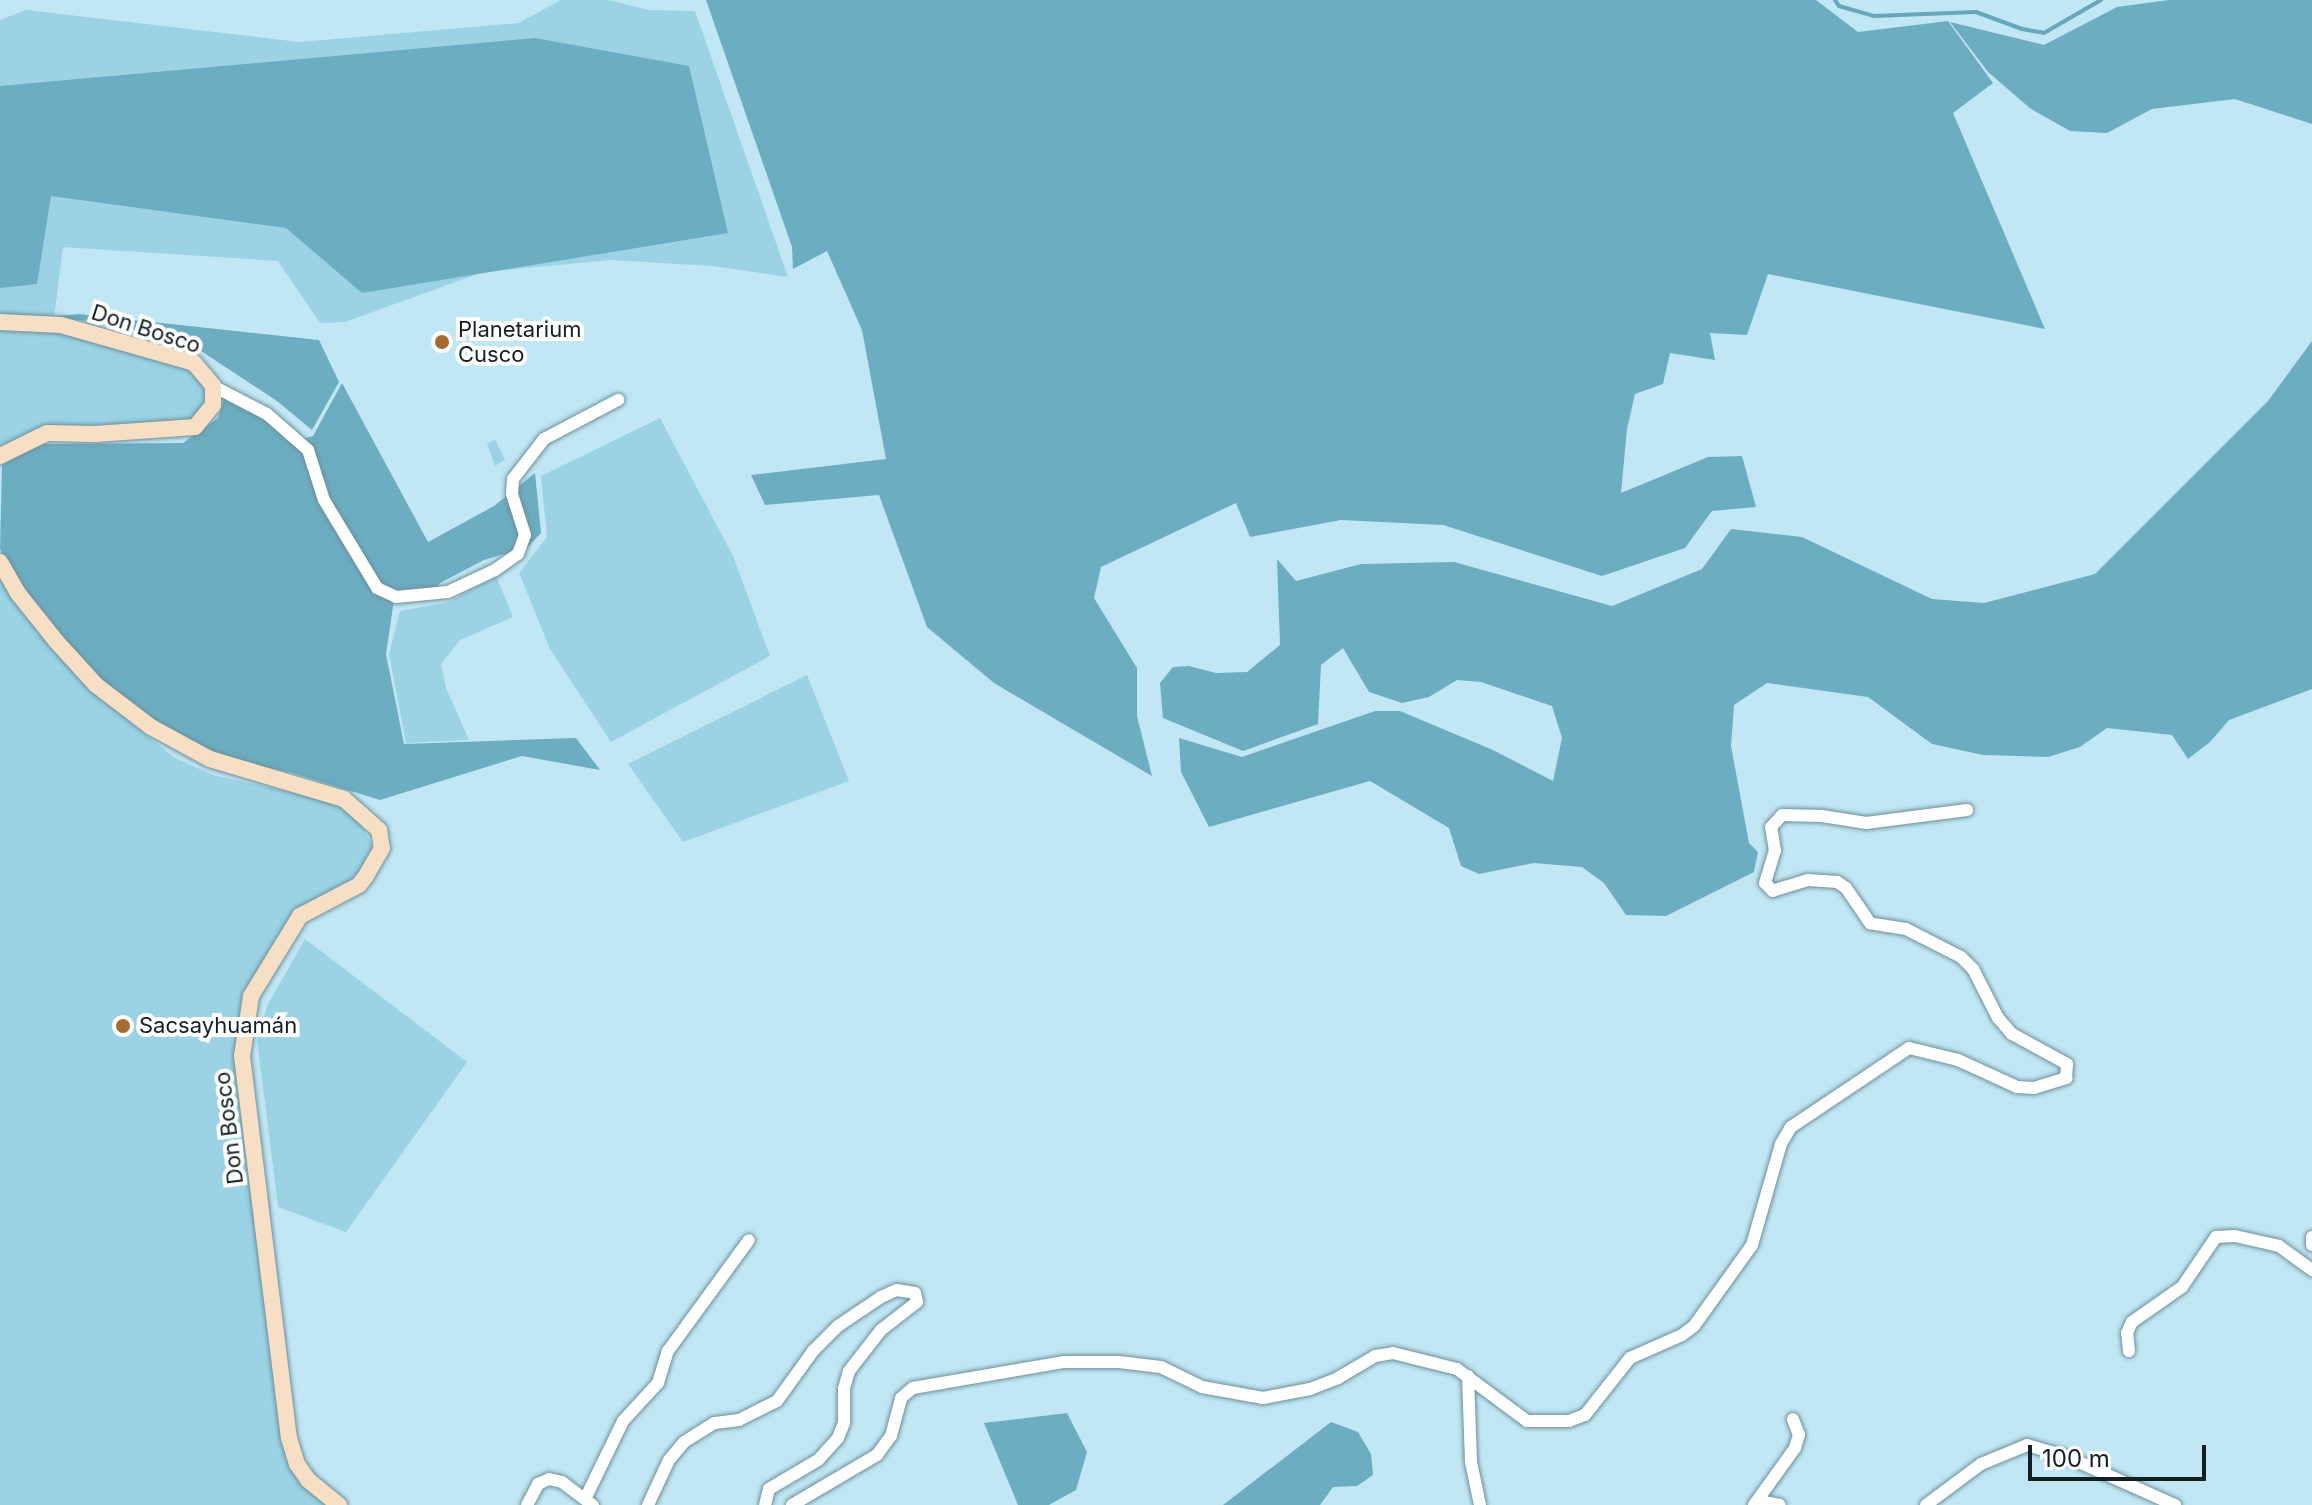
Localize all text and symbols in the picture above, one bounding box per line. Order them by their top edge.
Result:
street label: Don Bosco [88,299,204,359]
place label: Planetarium Cusco [458,316,581,368]
marker: Planetarium Cusco [433,333,451,351]
place label: Sacsayhuamán [139,1013,297,1039]
marker: Sacsayhuamán [114,1017,132,1035]
street label: Don Bosco [209,1070,249,1186]
scale bar [2032,1429,2210,1479]
text: 100 m [2042,1444,2110,1473]

